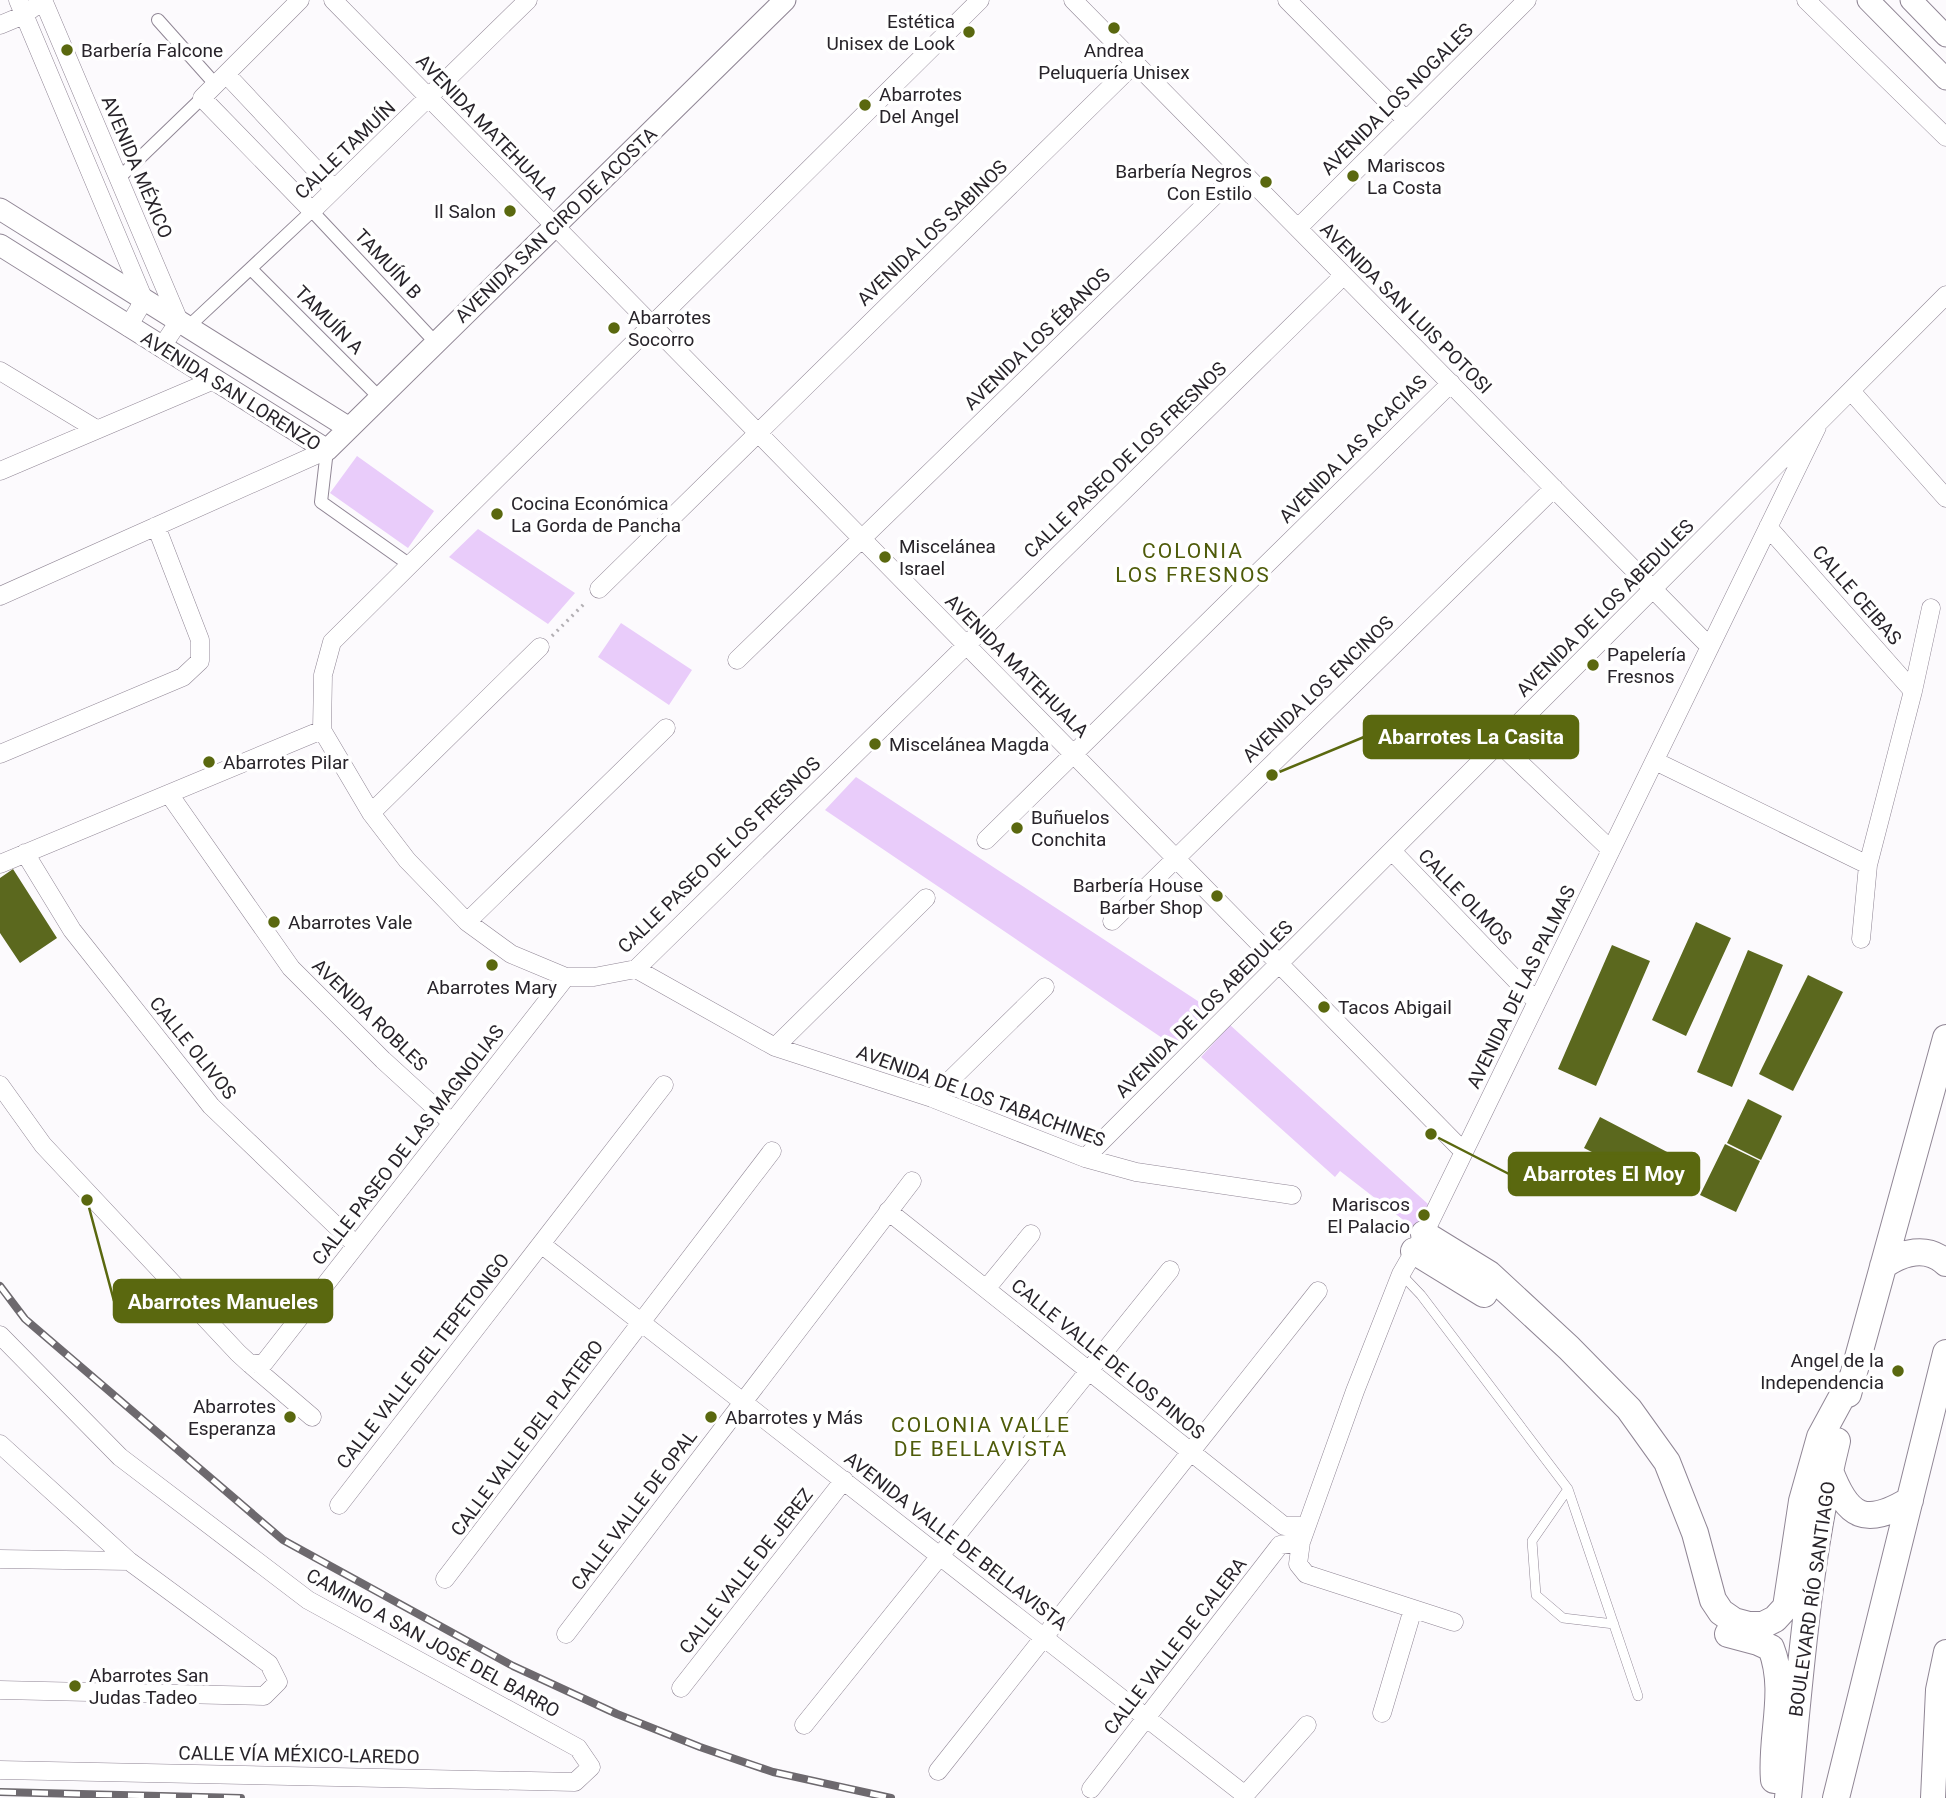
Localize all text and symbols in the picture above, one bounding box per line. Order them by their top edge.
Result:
place label: Estética Unisex de Look [827,10,955,55]
street label: AVENIDA LOS NOGALES [1316,18,1478,180]
marker: Andrea Peluquería Unisex [1106,20,1122,36]
marker: Estética Unisex de Look [961,24,977,40]
place label: Barbería Falcone [81,39,223,62]
place label: Andrea Peluquería Unisex [1038,39,1190,84]
marker: Barbería Falcone [59,42,75,58]
street label: AVENIDA MATEHUALA [412,49,563,205]
place label: Abarrotes Del Angel [879,83,962,128]
street label: AVENIDA MÉXICO [97,92,177,242]
street label: CALLE TAMUÍN [290,96,400,204]
marker: Abarrotes Del Angel [857,97,873,113]
street label: AVENIDA SAN CIRO DE ACOSTA [450,122,662,328]
place label: Mariscos La Costa [1367,154,1445,199]
street label: AVENIDA LOS SABINOS [852,155,1012,311]
place label: Barbería Negros Con Estilo [1115,160,1252,205]
marker: Mariscos La Costa [1345,168,1361,184]
marker: Barbería Negros Con Estilo [1258,174,1274,190]
place label: Il Salon [434,200,496,223]
marker: Il Salon [502,203,518,219]
street label: AVENIDA SAN LUIS POTOSI [1315,217,1497,399]
street label: TAMUÍN B [350,224,426,304]
street label: AVENIDA LOS ÉBANOS [959,263,1115,415]
street label: TAMUÍN A [290,281,369,360]
place label: Abarrotes Socorro [628,306,711,351]
marker: Abarrotes Socorro [606,320,622,336]
street label: AVENIDA SAN LORENZO [137,326,325,456]
street label: CALLE PASEO DE LOS FRESNOS [1019,357,1231,563]
street label: AVENIDA LAS ACACIAS [1274,370,1432,528]
place label: Cocina Económica La Gorda de Pancha [511,492,681,537]
marker: Cocina Económica La Gorda de Pancha [489,506,505,522]
street label: AVENIDA DE LOS ABEDULES [1512,515,1698,701]
place label: Miscelánea Israel [899,535,996,580]
district label: COLONIA LOS FRESNOS [1115,539,1271,587]
street label: CALLE CEIBAS [1807,540,1907,650]
marker: Miscelánea Israel [877,549,893,565]
street label: AVENIDA MATEHUALA [940,589,1094,743]
street label: AVENIDA LOS ENCINOS [1238,611,1398,767]
place label: Papelería Fresnos [1607,643,1686,688]
marker: Papelería Fresnos [1585,657,1601,673]
callout: Abarrotes La Casita [1364,716,1578,758]
text: Abarrotes La Casita [1378,725,1564,749]
place label: Miscelánea Magda [889,733,1049,756]
marker: Miscelánea Magda [867,736,883,752]
place label: Abarrotes Pilar [223,751,349,774]
street label: CALLE PASEO DE LOS FRESNOS [613,752,825,958]
marker: Abarrotes Pilar [201,754,217,770]
place label: Buñuelos Conchita [1031,806,1110,851]
marker: Buñuelos Conchita [1009,820,1025,836]
street label: CALLE OLMOS [1413,844,1517,950]
place label: Barbería House Barber Shop [1073,874,1203,919]
street label: AVENIDA DE LAS PALMAS [1462,882,1580,1092]
marker: Barbería House Barber Shop [1209,888,1225,904]
place label: Abarrotes Vale [288,911,412,934]
marker: Abarrotes Vale [266,914,282,930]
street label: AVENIDA DE LOS ABEDULES [1111,916,1297,1102]
street label: AVENIDA ROBLES [308,954,432,1076]
marker: Abarrotes Mary [484,957,500,973]
place label: Abarrotes Mary [427,976,557,999]
street label: CALLE OLIVOS [145,992,241,1104]
place label: Tacos Abigail [1338,996,1452,1019]
marker: Tacos Abigail [1316,999,1332,1015]
street label: CALLE PASEO DE LAS MAGNOLIAS [307,1020,509,1270]
street label: AVENIDA DE LOS TABACHINES [854,1040,1108,1152]
callout: Abarrotes El Moy [1509,1153,1699,1195]
text: Abarrotes El Moy [1523,1162,1685,1186]
place label: Mariscos El Palacio [1327,1193,1410,1238]
marker: Mariscos El Palacio [1416,1207,1432,1223]
street label: CALLE VALLE DEL TEPETONGO [332,1249,514,1473]
street label: CALLE VALLE DE LOS PINOS [1007,1274,1209,1444]
callout: Abarrotes Manueles [114,1280,332,1322]
text: Abarrotes Manueles [128,1290,319,1314]
street label: CALLE VALLE DEL PLATERO [446,1336,608,1540]
place label: Angel de la Independencia [1760,1349,1884,1394]
marker: Angel de la Independencia [1890,1363,1906,1379]
place label: Abarrotes Esperanza [188,1395,276,1440]
place label: Abarrotes y Más [725,1406,863,1429]
marker: Abarrotes Esperanza [282,1409,298,1425]
marker: Abarrotes y Más [703,1409,719,1425]
district label: COLONIA VALLE DE BELLAVISTA [891,1413,1071,1461]
street label: CALLE VALLE DE OPAL [566,1425,702,1595]
street label: AVENIDA VALLE DE BELLAVISTA [840,1447,1073,1636]
street label: BOULEVARD RÍO SANTIAGO [1784,1480,1840,1718]
street label: CALLE VALLE DE JEREZ [674,1484,818,1658]
street label: CALLE VALLE DE CALERA [1099,1552,1252,1739]
street label: CAMINO A SAN JOSÉ DEL BARRO [302,1564,564,1722]
place label: Abarrotes San Judas Tadeo [89,1664,209,1709]
marker: Abarrotes San Judas Tadeo [67,1678,83,1694]
street label: CALLE VÍA MÉXICO-LAREDO [178,1741,420,1769]

